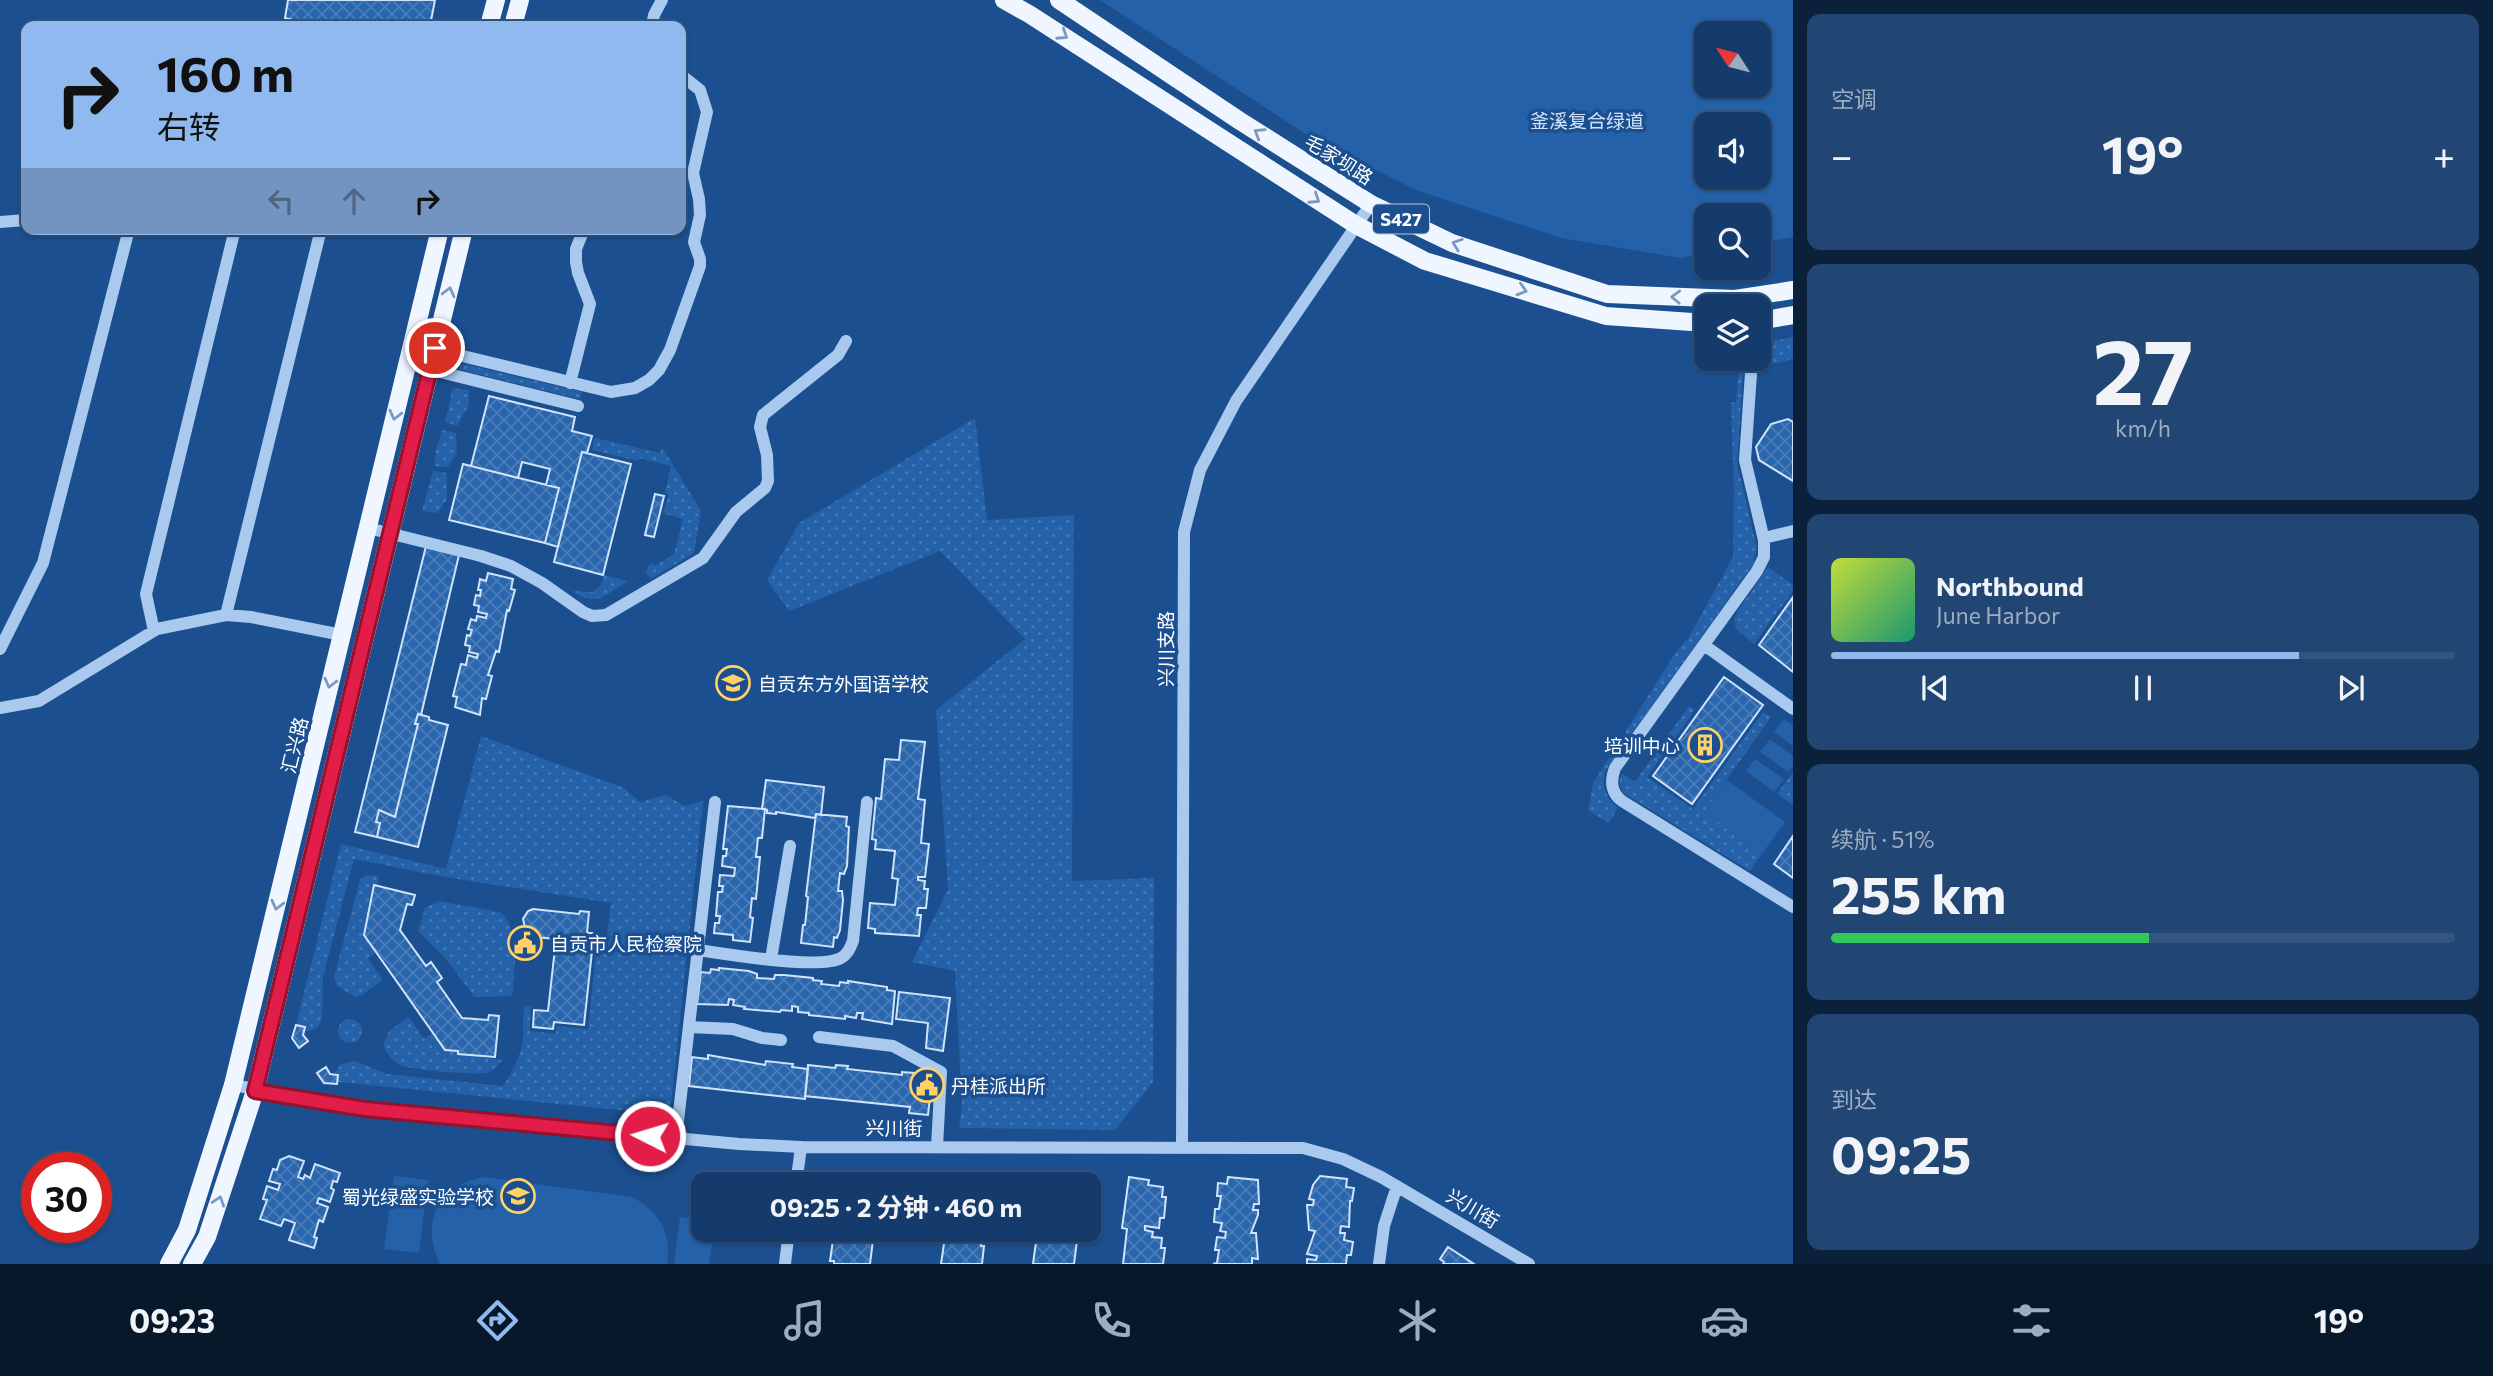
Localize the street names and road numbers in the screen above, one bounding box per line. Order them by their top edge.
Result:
street label: 毛家坝路 [1301,129,1377,189]
road number: S427 [1373,204,1429,233]
street label: 兴川支路 [1154,611,1177,687]
street label: 汇兴路 [276,715,312,775]
street label: 兴川街 [865,1116,923,1139]
street label: 兴川街 [1443,1183,1503,1233]

